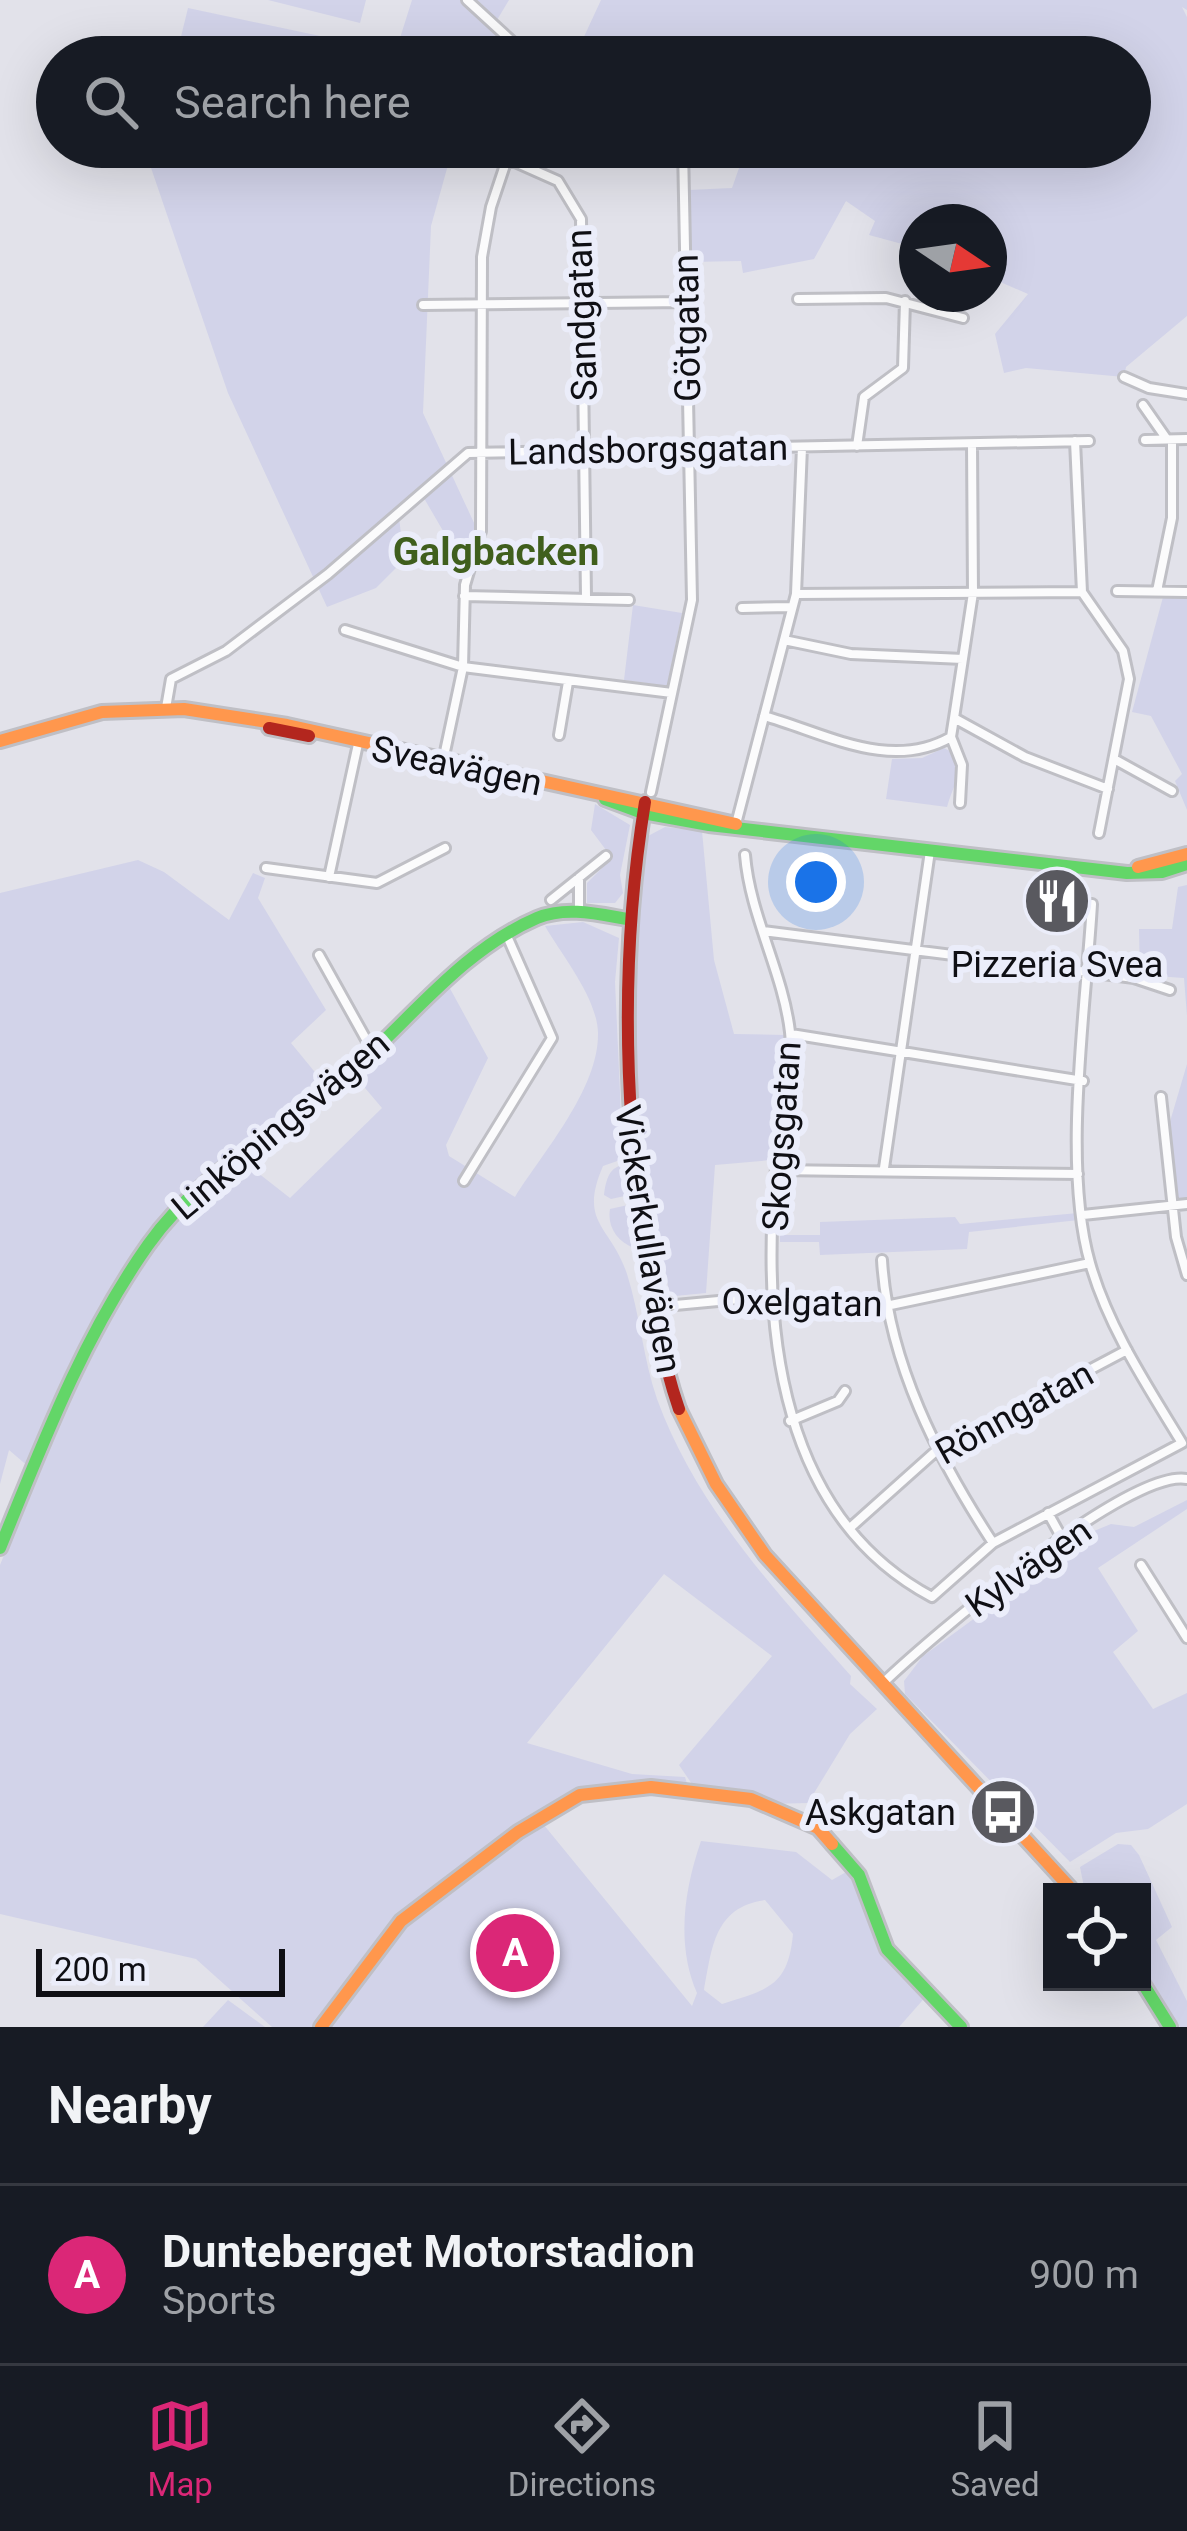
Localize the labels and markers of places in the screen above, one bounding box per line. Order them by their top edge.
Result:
restaurant icon: Pizzeria Svea [1022,866,1092,936]
place label: Pizzeria Svea [951,944,1163,986]
bus stop icon: Askgatan [968,1777,1038,1847]
place label: Askgatan [805,1792,956,1834]
pin: A [476,1908,554,1998]

